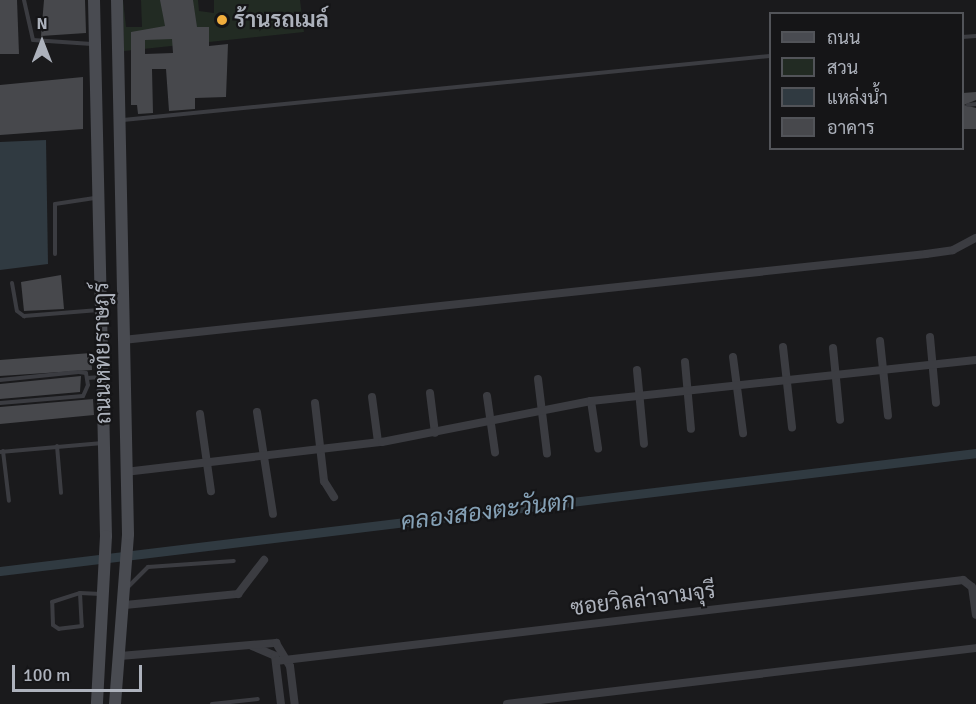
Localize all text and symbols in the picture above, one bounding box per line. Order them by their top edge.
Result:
place label: ร้านรถเมล์ [234,7,329,33]
north arrow [12,12,72,72]
legend [769,12,964,150]
marker: ร้านรถเมล์ [215,13,229,27]
text: N [36,14,48,34]
text: ถนน [827,27,860,49]
text: สวน [827,57,858,79]
text: แหล่งน้ำ [827,87,888,109]
text: อาคาร [827,117,875,139]
street label: ถนนหทัยราษฎร์ [88,282,116,424]
water label: คลองสองตะวันตก [399,487,577,537]
street label: ซอยวิลล่าจามจุรี [569,577,717,621]
scale bar [15,653,146,691]
text: 100 m [23,664,70,686]

